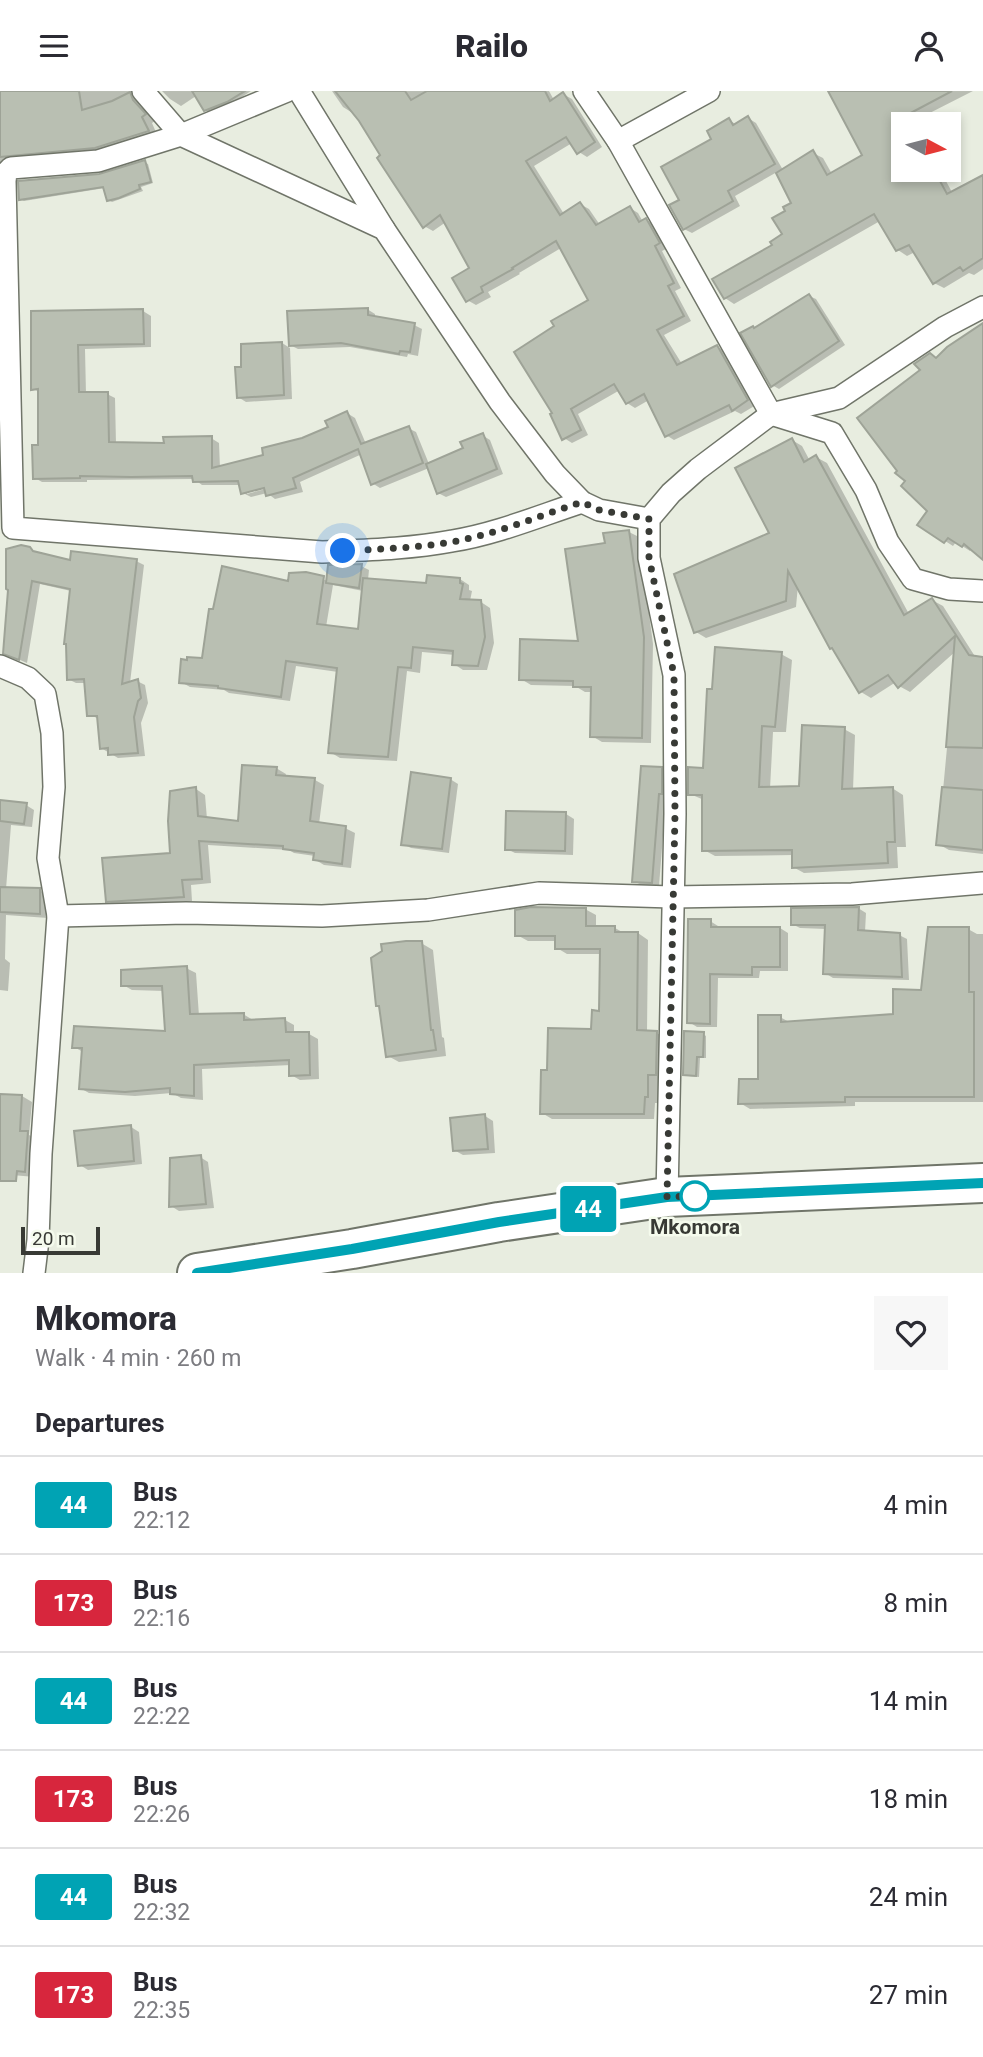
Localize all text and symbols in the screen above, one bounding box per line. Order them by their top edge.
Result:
icon: menu [35,27,73,65]
text: Railo [455,27,528,65]
icon: person [910,27,948,65]
north arrow [891,112,961,182]
map controls [891,112,961,182]
your location [325,533,360,568]
marker: Mkomora [680,1181,710,1211]
line badge: 44 [556,1186,620,1232]
text: 44 [574,1195,602,1223]
place label: Mkomora [650,1215,740,1239]
scale bar [21,1224,100,1256]
text: 20 m [32,1227,75,1250]
button: heart [874,1296,948,1370]
text: Mkomora [35,1299,177,1338]
text: Walk · 4 min · 260 m [35,1345,241,1372]
text: Departures [35,1408,165,1438]
text: Bus [133,1477,178,1507]
text: 4 min [883,1490,948,1520]
text: 44 [60,1491,87,1519]
text: 22:12 [133,1507,190,1534]
text: Bus [133,1575,178,1605]
text: 8 min [883,1588,948,1618]
text: 173 [53,1589,94,1617]
text: 22:16 [133,1605,190,1632]
text: Bus [133,1673,178,1703]
text: 14 min [869,1686,948,1716]
text: 44 [60,1687,87,1715]
text: 22:22 [133,1703,190,1730]
text: Bus [133,1771,178,1801]
text: 18 min [869,1784,948,1814]
text: 173 [53,1785,94,1813]
text: 22:26 [133,1801,190,1828]
text: Bus [133,1869,178,1899]
text: 24 min [869,1882,948,1912]
text: 44 [60,1883,87,1911]
text: 22:32 [133,1899,190,1926]
text: Bus [133,1967,178,1997]
text: 27 min [869,1980,948,2010]
text: 173 [53,1981,94,2009]
text: 22:35 [133,1997,190,2024]

